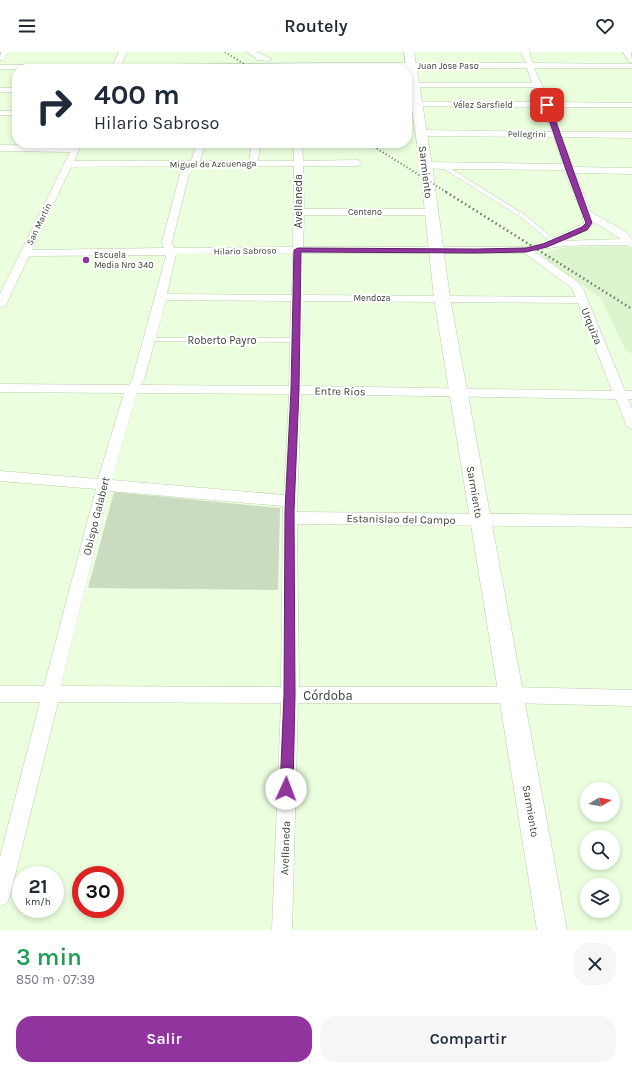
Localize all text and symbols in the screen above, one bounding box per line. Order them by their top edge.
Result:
icon: menu [16,15,38,37]
text: Routely [284,15,348,37]
icon: heart [594,15,616,37]
street label: Juan Jose Paso [417,61,479,71]
text: 400 m [94,78,180,111]
icon: right [28,80,80,132]
pin [530,88,564,122]
icon: arrive [536,94,558,116]
street label: Vélez Sarsfield [453,100,513,110]
text: Hilario Sabroso [94,112,219,134]
street label: Pellegrini [508,129,546,139]
street label: Sarmiento [416,145,435,199]
street label: Miguel de Azcuenaga [170,158,257,170]
street label: Avellaneda [292,174,305,228]
street label: San Martín [25,201,53,247]
street label: Centeno [348,207,382,217]
street label: Hilario Sabroso [214,245,277,257]
place label: Escuela Media Nro 340 [94,250,154,270]
marker: Escuela Media Nro 340 [81,255,91,265]
street label: Mendoza [353,293,391,303]
street label: Urquiza [578,306,605,347]
street label: Roberto Payro [188,334,256,347]
street label: Entre Ríos [314,385,366,398]
street label: Sarmiento [464,465,485,519]
street label: Obispo Galabert [80,476,113,557]
street label: Estanislao del Campo [346,512,456,527]
street label: Córdoba [303,688,353,703]
position arrow [265,768,307,810]
north arrow [580,782,620,822]
map controls [580,782,620,918]
street label: Sarmiento [520,784,541,838]
street label: Avellaneda [278,821,293,875]
button: search [580,830,620,870]
speed limit sign: 30 [72,866,124,918]
text: 21 [28,875,48,898]
button: layers [580,878,620,918]
text: km/h [25,896,51,908]
text: 3 min [16,943,82,971]
button: close [574,943,616,985]
text: 850 m · 07:39 [16,972,95,987]
button: Salir [16,1016,312,1062]
button: Compartir [320,1016,616,1062]

